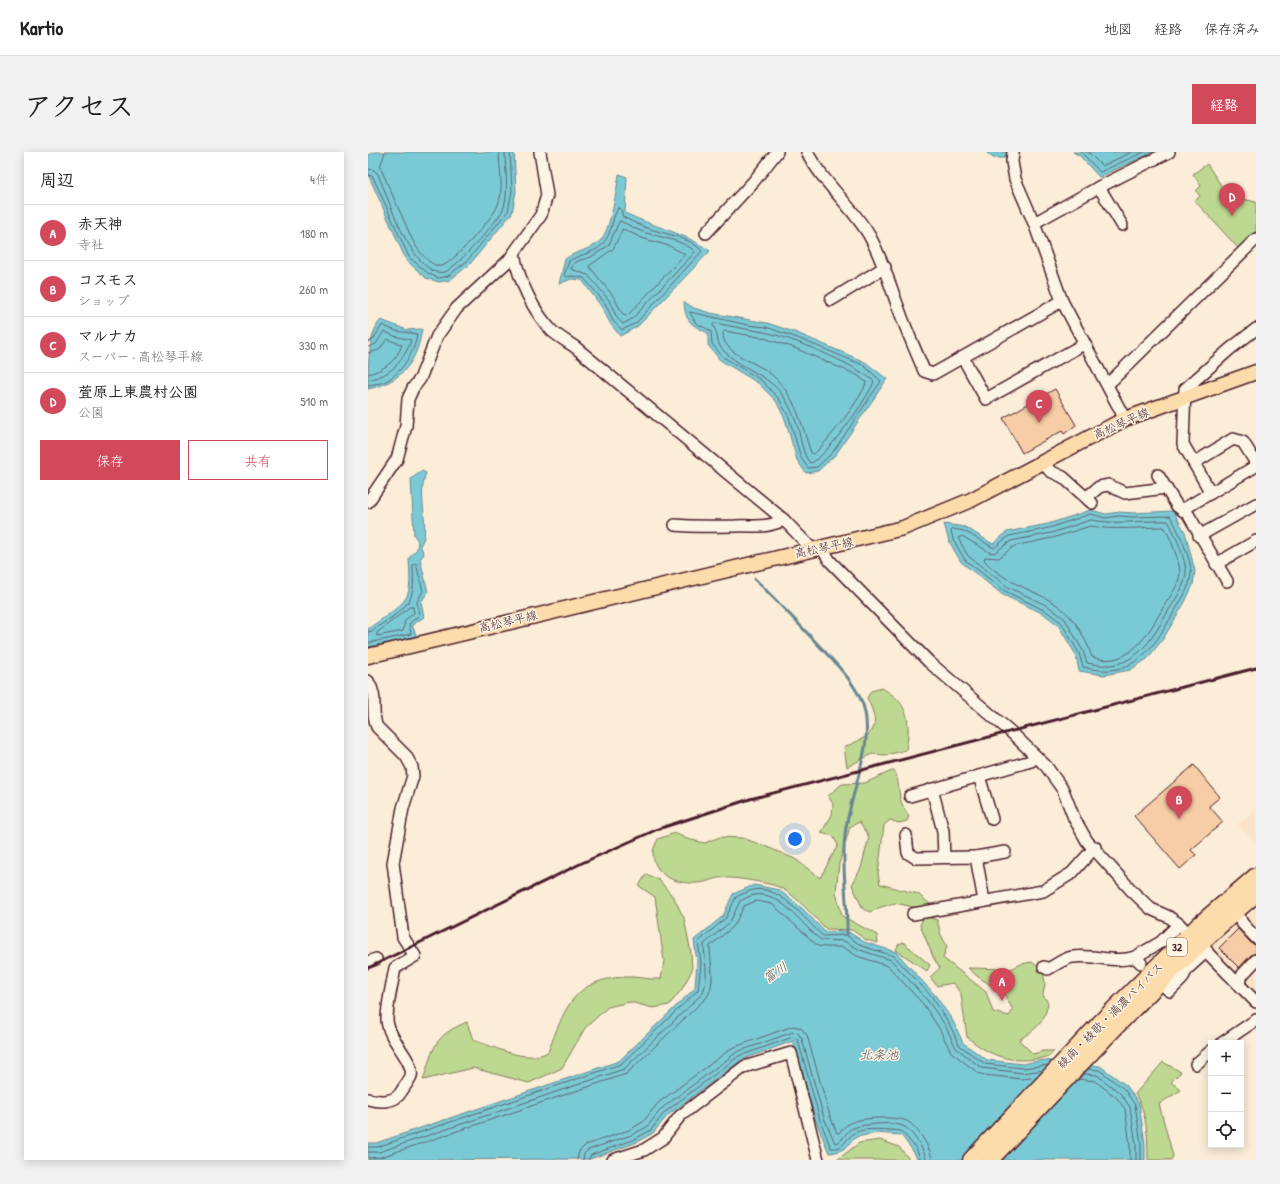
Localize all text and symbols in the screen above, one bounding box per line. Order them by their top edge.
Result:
text: Kartio [20,15,63,41]
text: 地図 [1104,19,1132,38]
text: 経路 [1154,19,1182,38]
text: 保存済み [1204,19,1260,38]
button: 経路 [1192,84,1256,124]
text: アクセス [24,87,134,125]
text: 周辺 [40,168,74,191]
text: 4件 [310,170,328,188]
pin: D [1219,183,1245,216]
text: 赤天神 [78,213,123,234]
text: A [50,224,56,242]
text: 180 m [300,224,328,242]
text: 寺社 [78,235,104,253]
text: コスモス [78,269,137,290]
text: B [50,280,56,298]
text: 260 m [299,280,328,298]
text: ショップ [78,291,129,309]
text: マルナカ [78,325,138,346]
text: C [49,336,57,354]
text: 330 m [299,336,328,354]
text: スーパー · 高松琴平線 [78,347,203,365]
text: 萓原上東農村公園 [78,381,198,402]
pin: C [1026,390,1052,423]
text: D [50,392,56,410]
text: 510 m [300,392,328,410]
text: 公園 [78,403,104,421]
street label: 高松琴平線 [1090,403,1152,443]
button: 保存 [40,440,180,480]
button: 共有 [188,440,328,480]
street label: 高松琴平線 [793,532,855,562]
street label: 高松琴平線 [477,606,539,636]
pin: B [1166,786,1192,819]
your location [785,829,805,849]
road number: 32 [1167,938,1187,956]
water label: 富川 [759,957,791,987]
street label: 綾南・綾歌・満濃バイパス [1053,958,1167,1072]
pin: A [989,968,1015,1001]
map controls [1208,1040,1244,1148]
button: + [1208,1040,1244,1076]
water label: 北条池 [859,1045,899,1063]
button: − [1208,1076,1244,1112]
button: locate [1208,1112,1244,1148]

